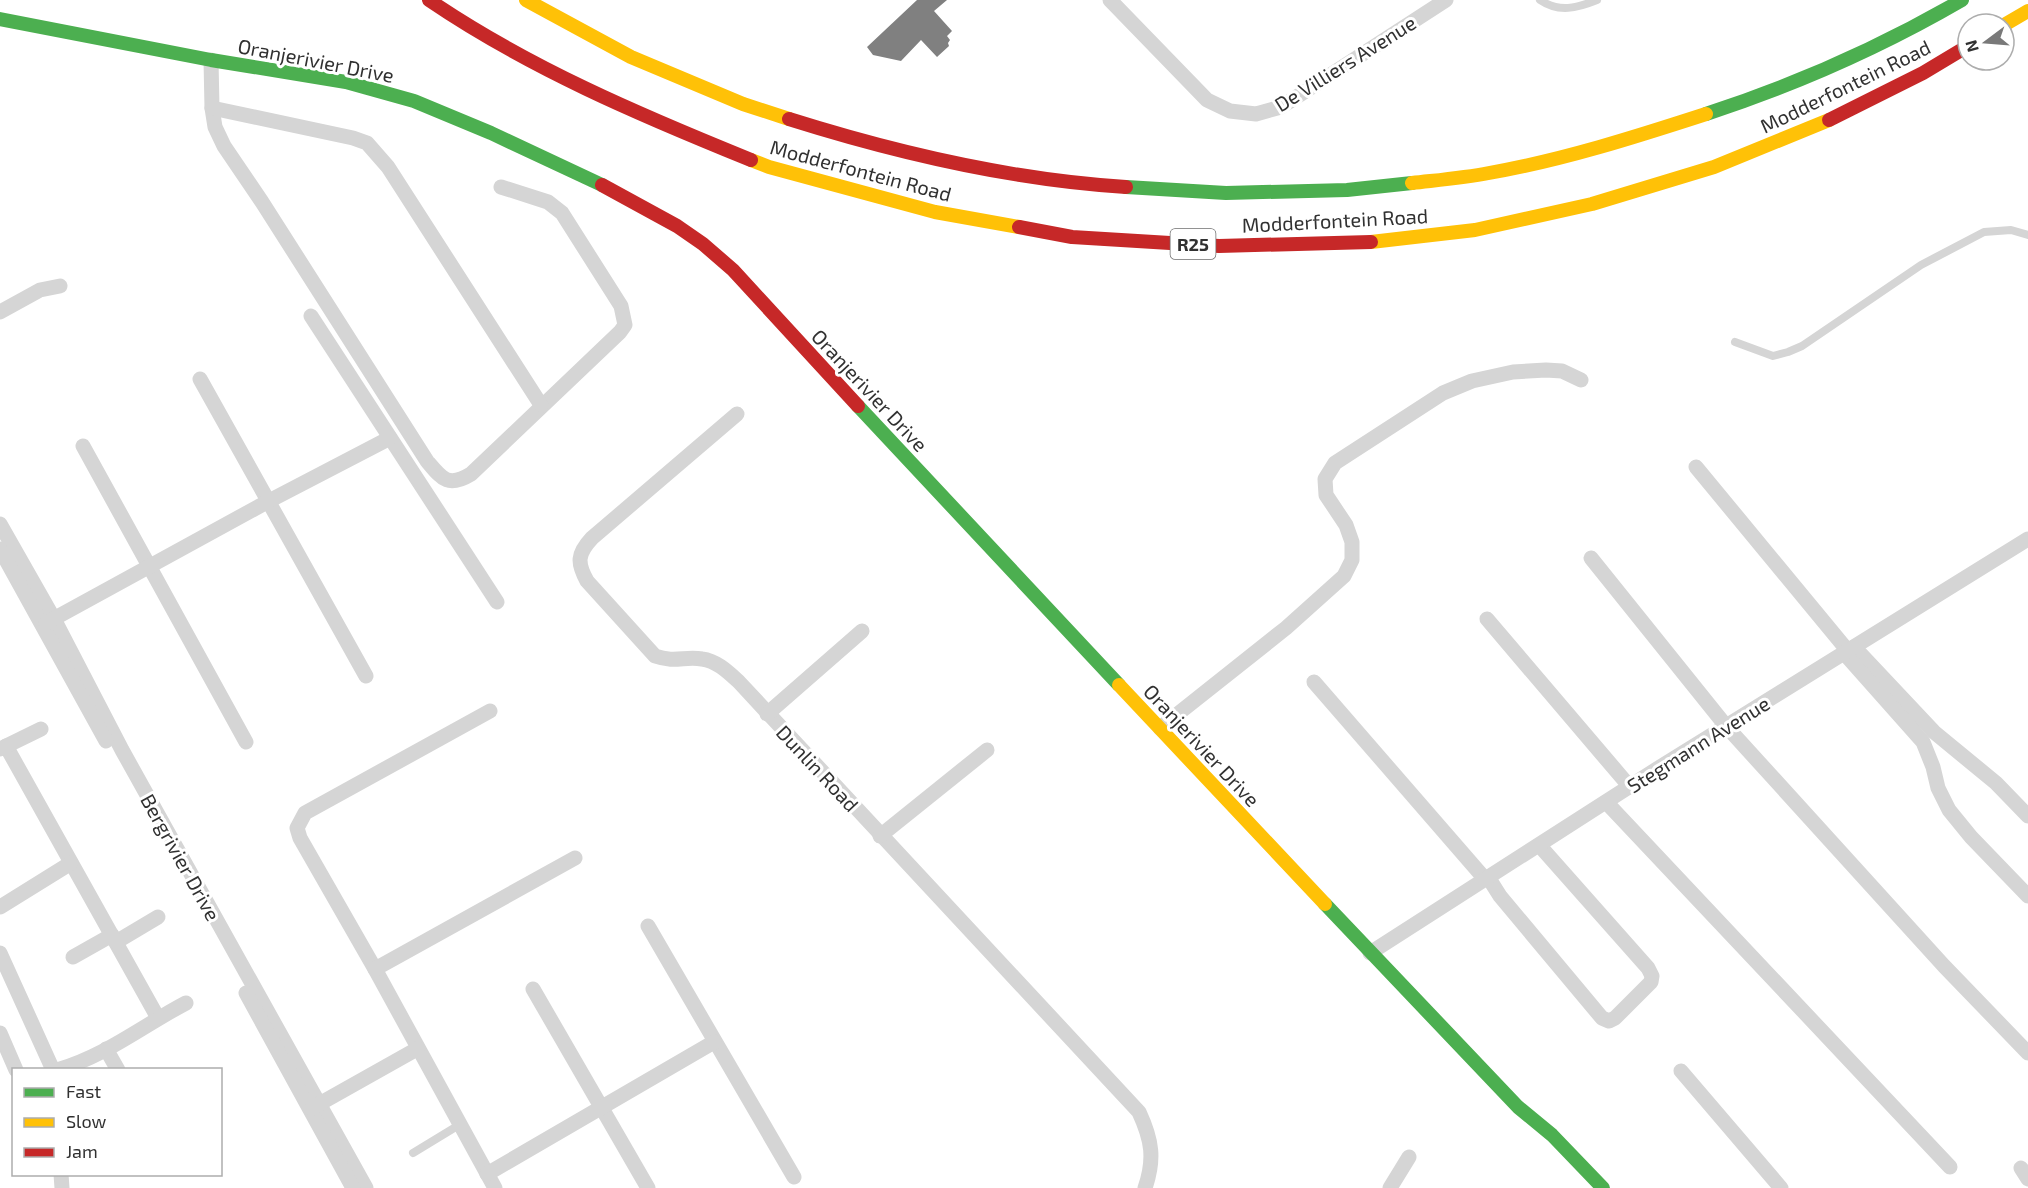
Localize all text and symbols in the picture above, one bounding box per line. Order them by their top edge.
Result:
street label: De Villiers Avenue [1270,10,1420,116]
north arrow [1956,12,2016,72]
street label: Oranjerivier Drive [236,33,396,87]
street label: Modderfontein Road [1756,34,1934,138]
text: N [1960,38,1982,54]
street label: Modderfontein Road [768,134,954,206]
street label: Modderfontein Road [1241,203,1429,237]
road number: R25 [1170,229,1216,259]
street label: Oranjerivier Drive [807,324,933,456]
street label: Oranjerivier Drive [1139,679,1265,811]
street label: Stegmann Avenue [1622,691,1774,797]
street label: Dunlin Road [772,720,864,816]
street label: Bergrivier Drive [136,789,226,925]
legend [12,1068,222,1176]
text: Fast [66,1080,101,1102]
text: Slow [66,1110,107,1132]
text: Jam [66,1140,98,1162]

